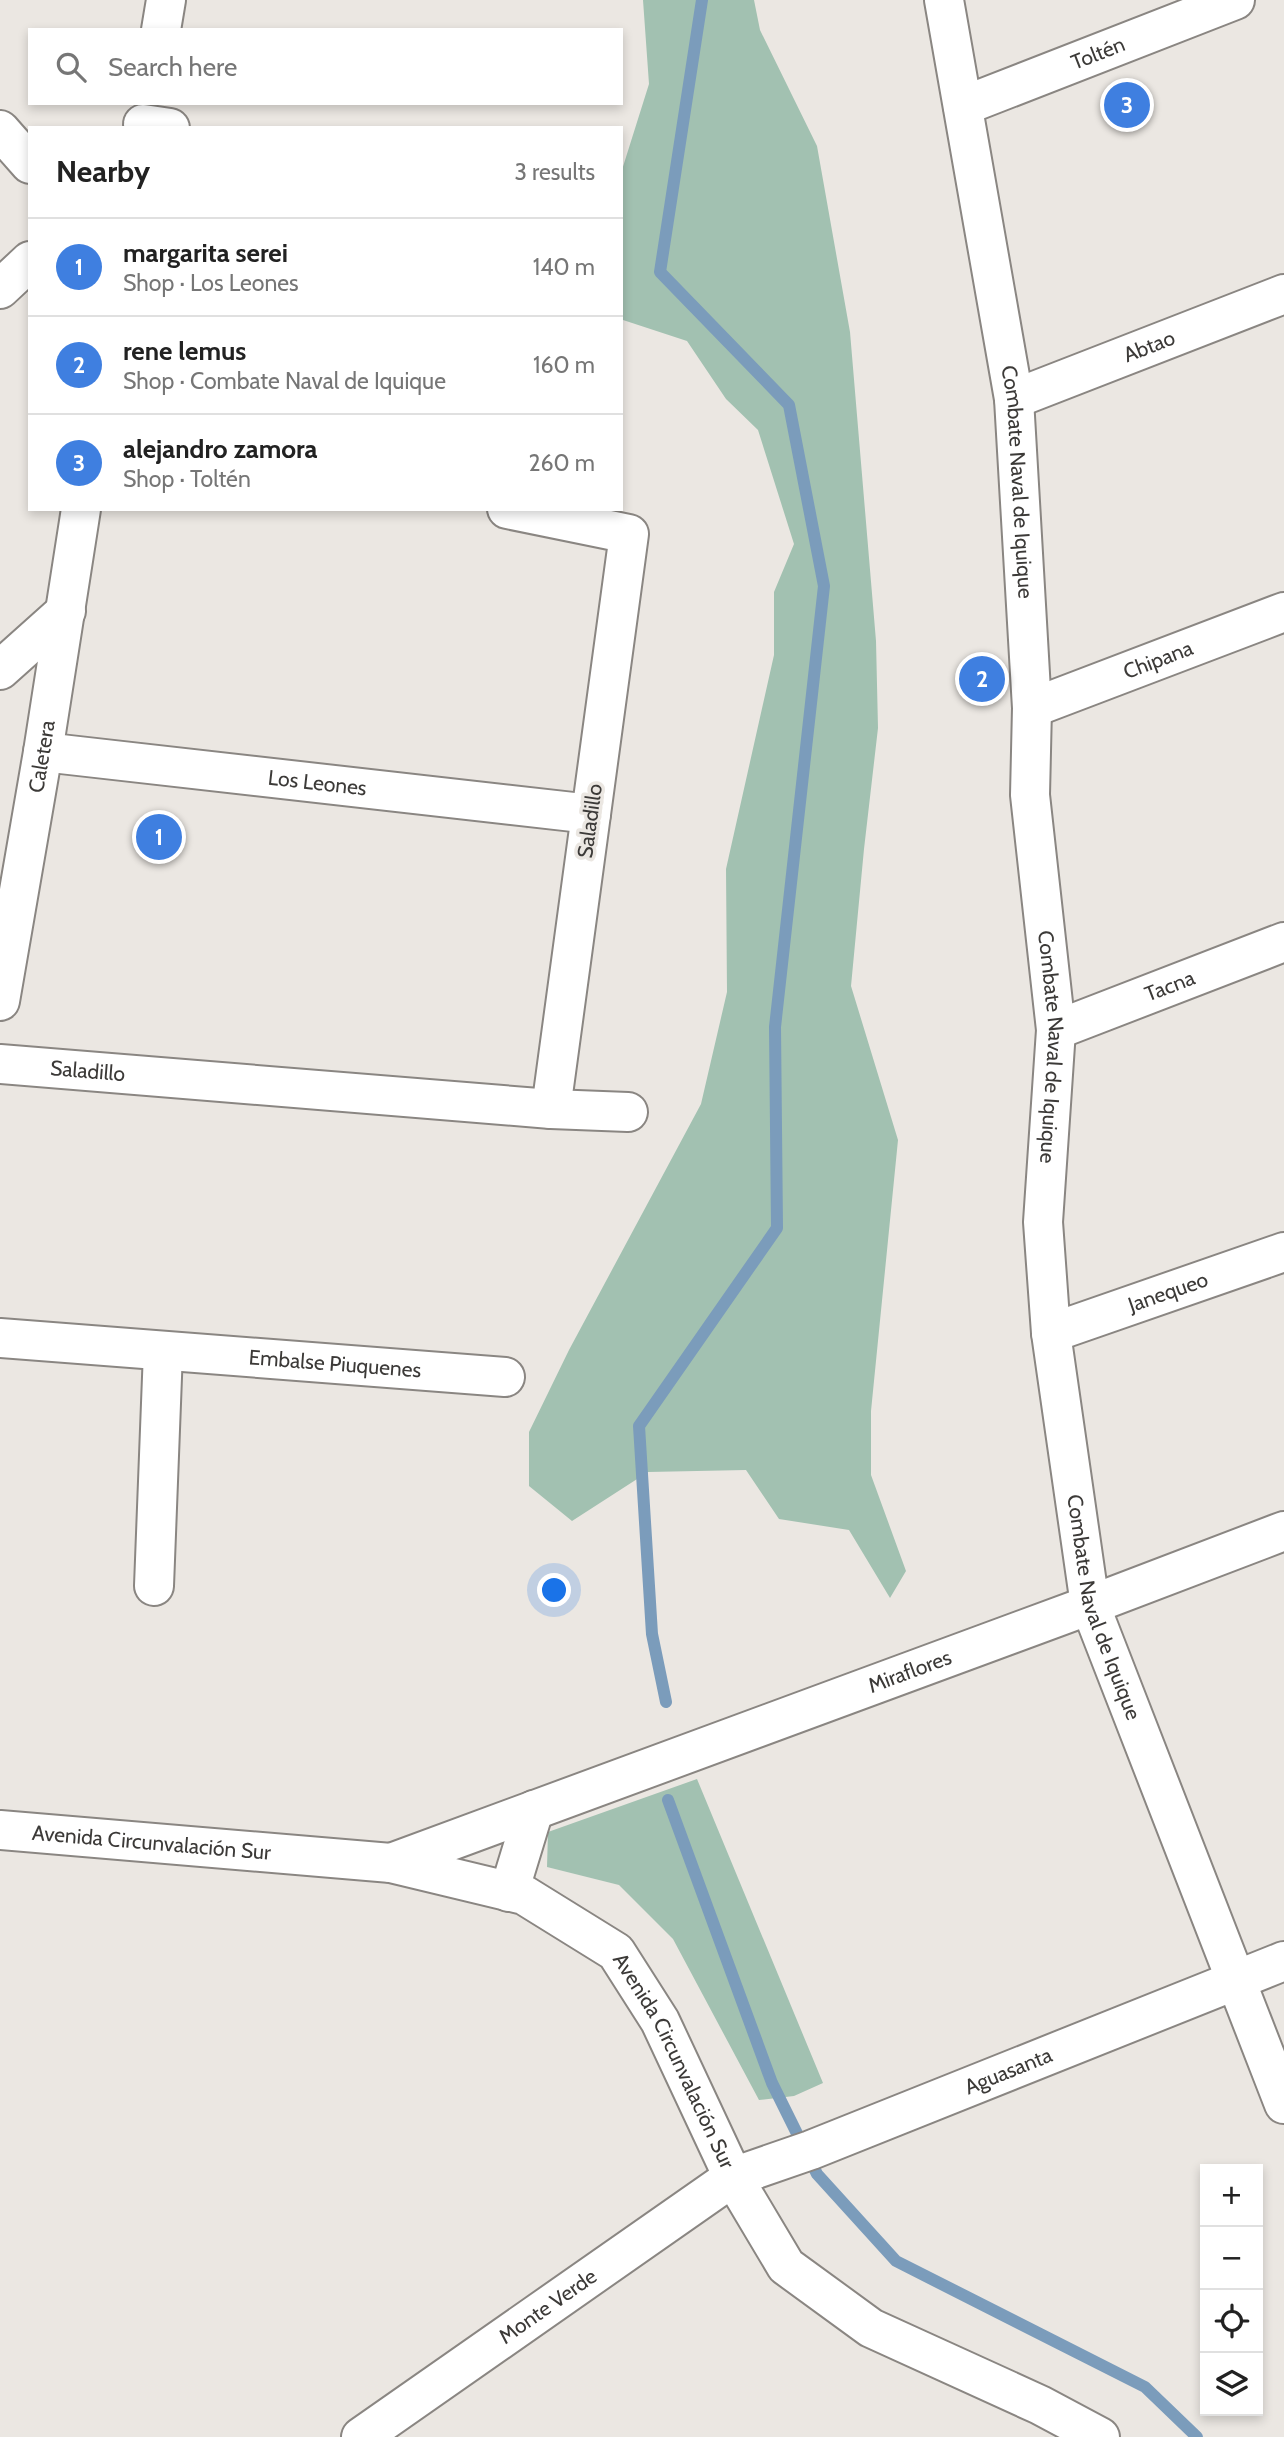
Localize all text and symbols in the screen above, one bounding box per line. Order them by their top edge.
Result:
search box [28,28,623,105]
street label: Toltén [1068,31,1128,75]
icon: search [52,48,90,86]
text: Search here [108,51,237,83]
pin: 3 [1104,79,1150,131]
text: Nearby [56,153,150,190]
text: 3 results [514,158,595,186]
text: margarita serei [123,237,288,269]
text: 1 [75,253,83,281]
text: 140 m [533,253,595,281]
text: Shop · Los Leones [123,269,299,297]
street label: Abtao [1120,325,1178,367]
text: rene lemus [123,335,246,367]
text: 2 [73,351,85,379]
text: 160 m [533,351,595,379]
street label: Combate Naval de Iquique [996,363,1039,599]
text: Shop · Combate Naval de Iquique [123,367,446,395]
text: alejandro zamora [123,433,317,465]
text: 3 [73,449,85,477]
text: 260 m [528,449,595,477]
text: Shop · Toltén [123,465,251,493]
street label: Chipana [1120,635,1196,684]
pin: 2 [959,653,1005,705]
street label: Caletera [23,719,60,795]
street label: Los Leones [267,765,368,801]
street label: Saladillo [572,782,607,860]
pin: 1 [136,811,182,863]
street label: Combate Naval de Iquique [1033,929,1069,1165]
street label: Tacna [1141,965,1198,1007]
street label: Saladillo [49,1055,126,1086]
street label: Janequeo [1124,1266,1211,1318]
street label: Embalse Piuquenes [248,1344,422,1383]
street label: Combate Naval de Iquique [1062,1493,1147,1724]
your location [537,1573,571,1607]
street label: Miraflores [864,1644,955,1698]
street label: Avenida Circunvalación Sur [31,1820,272,1865]
street label: Avenida Circunvalación Sur [608,1948,740,2173]
street label: Aguasanta [961,2042,1056,2099]
map controls [1200,2164,1263,2416]
button: + [1200,2164,1263,2227]
button: − [1200,2227,1263,2290]
street label: Monte Verde [494,2263,601,2349]
button: locate [1200,2290,1263,2353]
button: layers [1200,2353,1263,2416]

